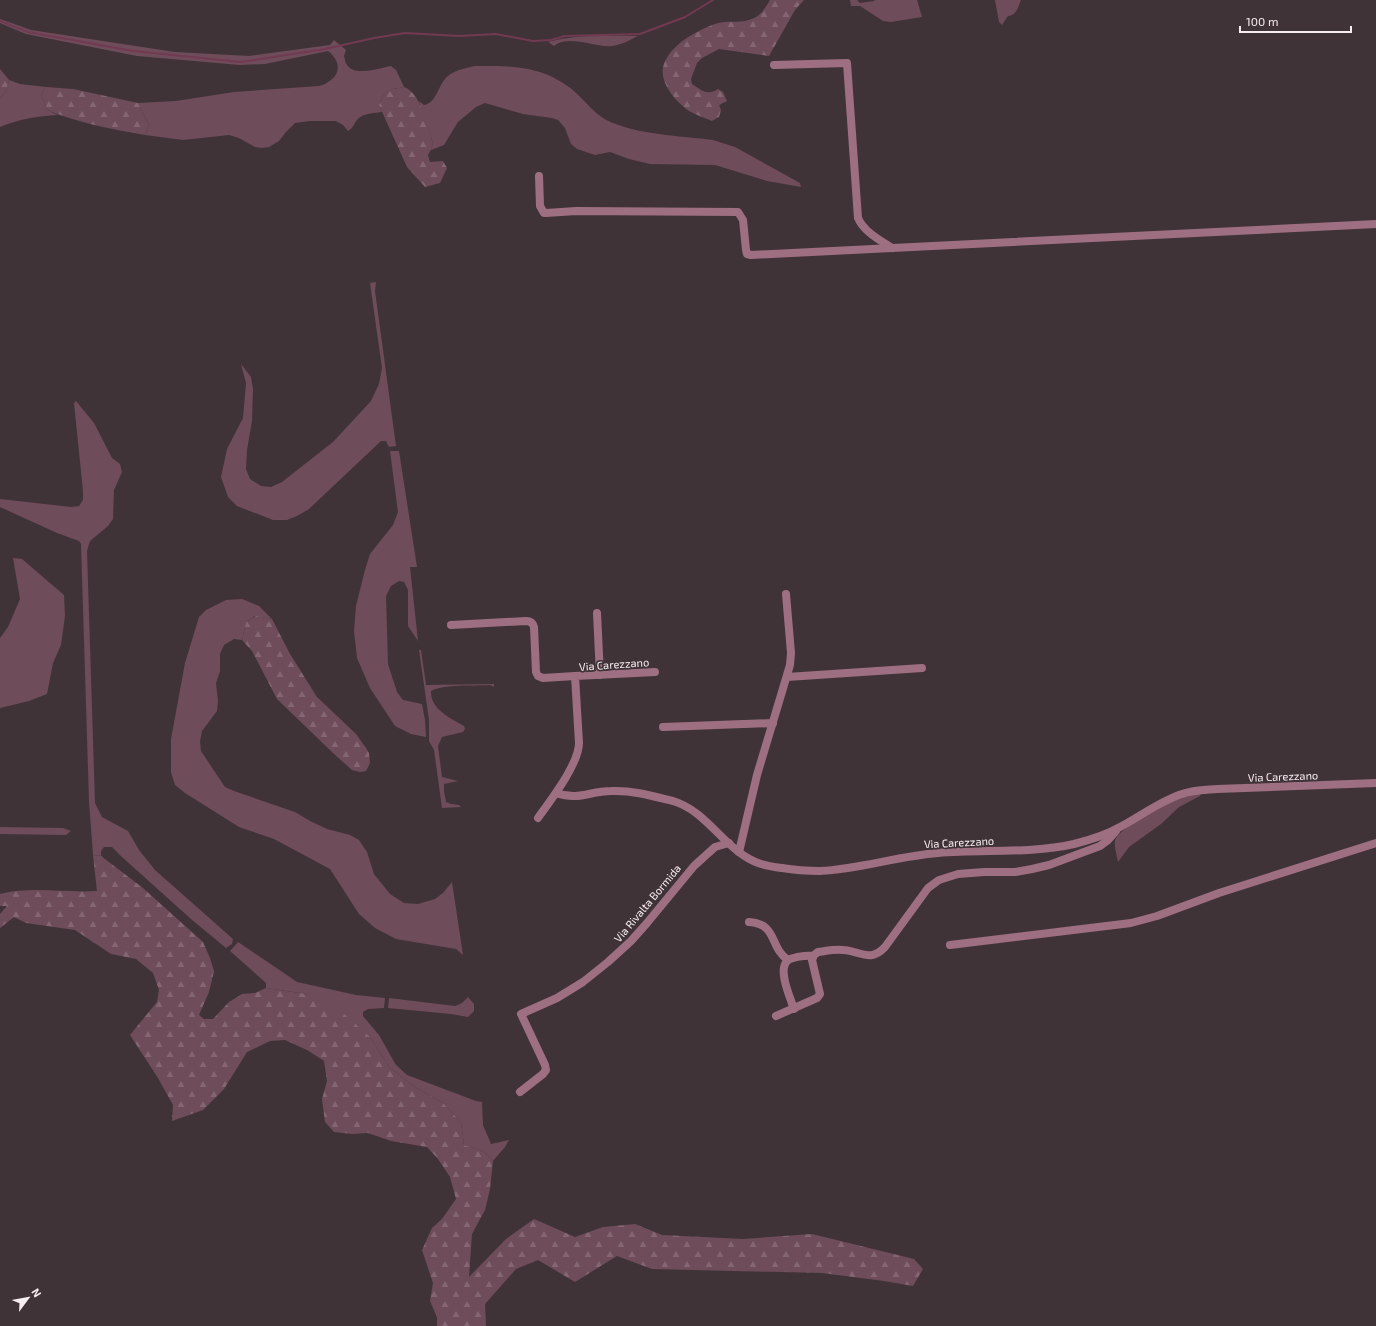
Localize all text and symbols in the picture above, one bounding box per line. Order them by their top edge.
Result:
scale bar [1240,8,1351,34]
text: 100 m [1246,14,1278,28]
street label: Via Carezzano [578,655,650,673]
street label: Via Carezzano [1248,768,1318,784]
street label: Via Carezzano [924,834,994,850]
street label: Via Rivalta Bormida [611,862,683,944]
north arrow [8,1278,48,1318]
text: N [29,1286,45,1299]

